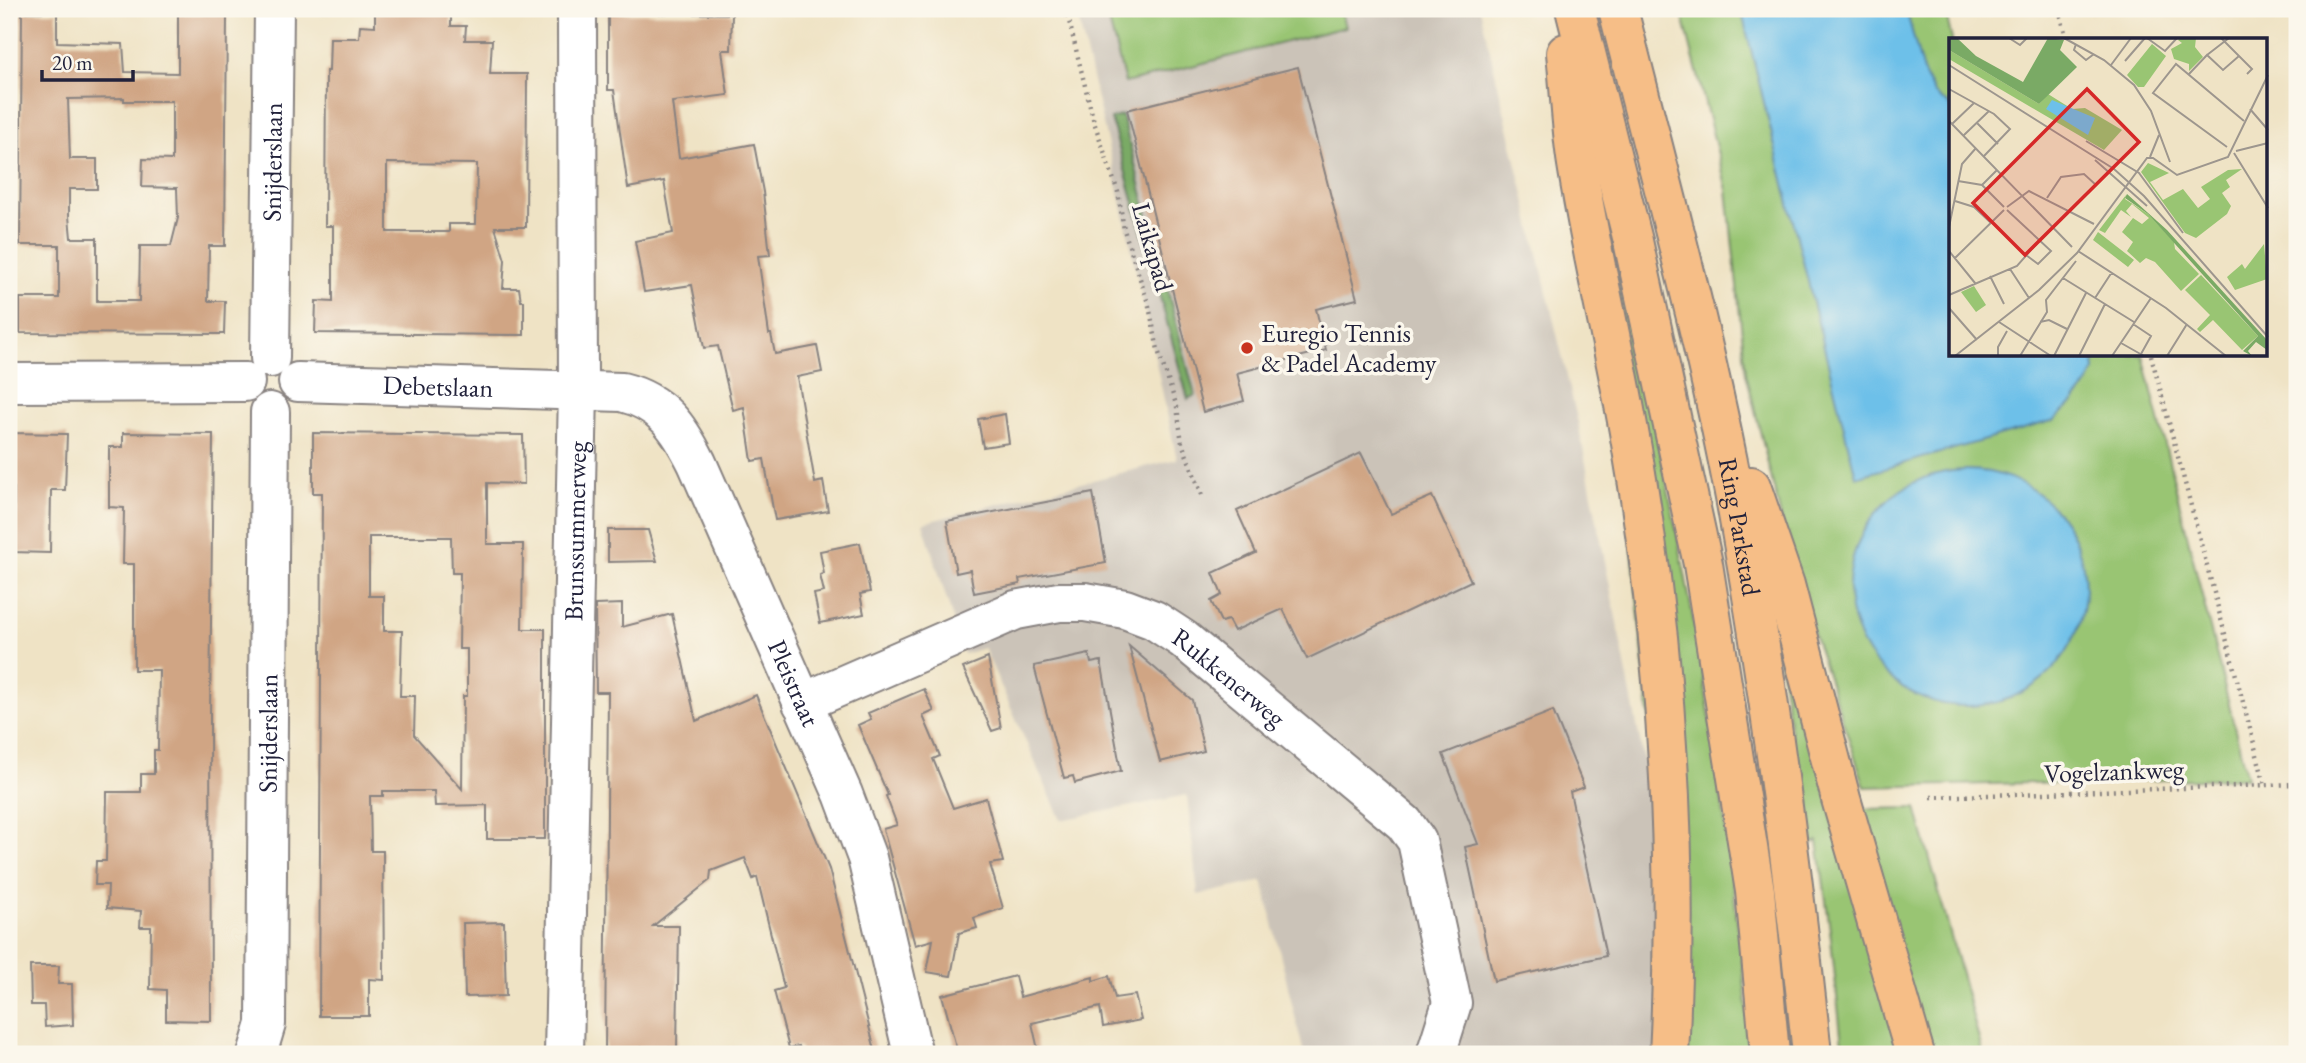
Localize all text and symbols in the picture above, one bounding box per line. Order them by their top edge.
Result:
scale bar [42,38,133,82]
inset map [1949,38,2268,357]
text: 20 m [52,49,93,76]
street label: Snijderslaan [255,102,290,222]
street label: Laikapad [1124,199,1182,296]
place label: Euregio Tennis & Padel Academy [1261,316,1437,380]
marker: Euregio Tennis & Padel Academy [1239,340,1255,356]
street label: Debetslaan [382,368,494,405]
street label: Brunssummerweg [556,440,594,621]
street label: Ring Parkstad [1711,455,1769,599]
street label: Rukkenerweg [1166,620,1293,735]
street label: Pleistraat [760,634,828,732]
street label: Snijderslaan [251,673,285,793]
street label: Vogelzankweg [2043,752,2185,790]

